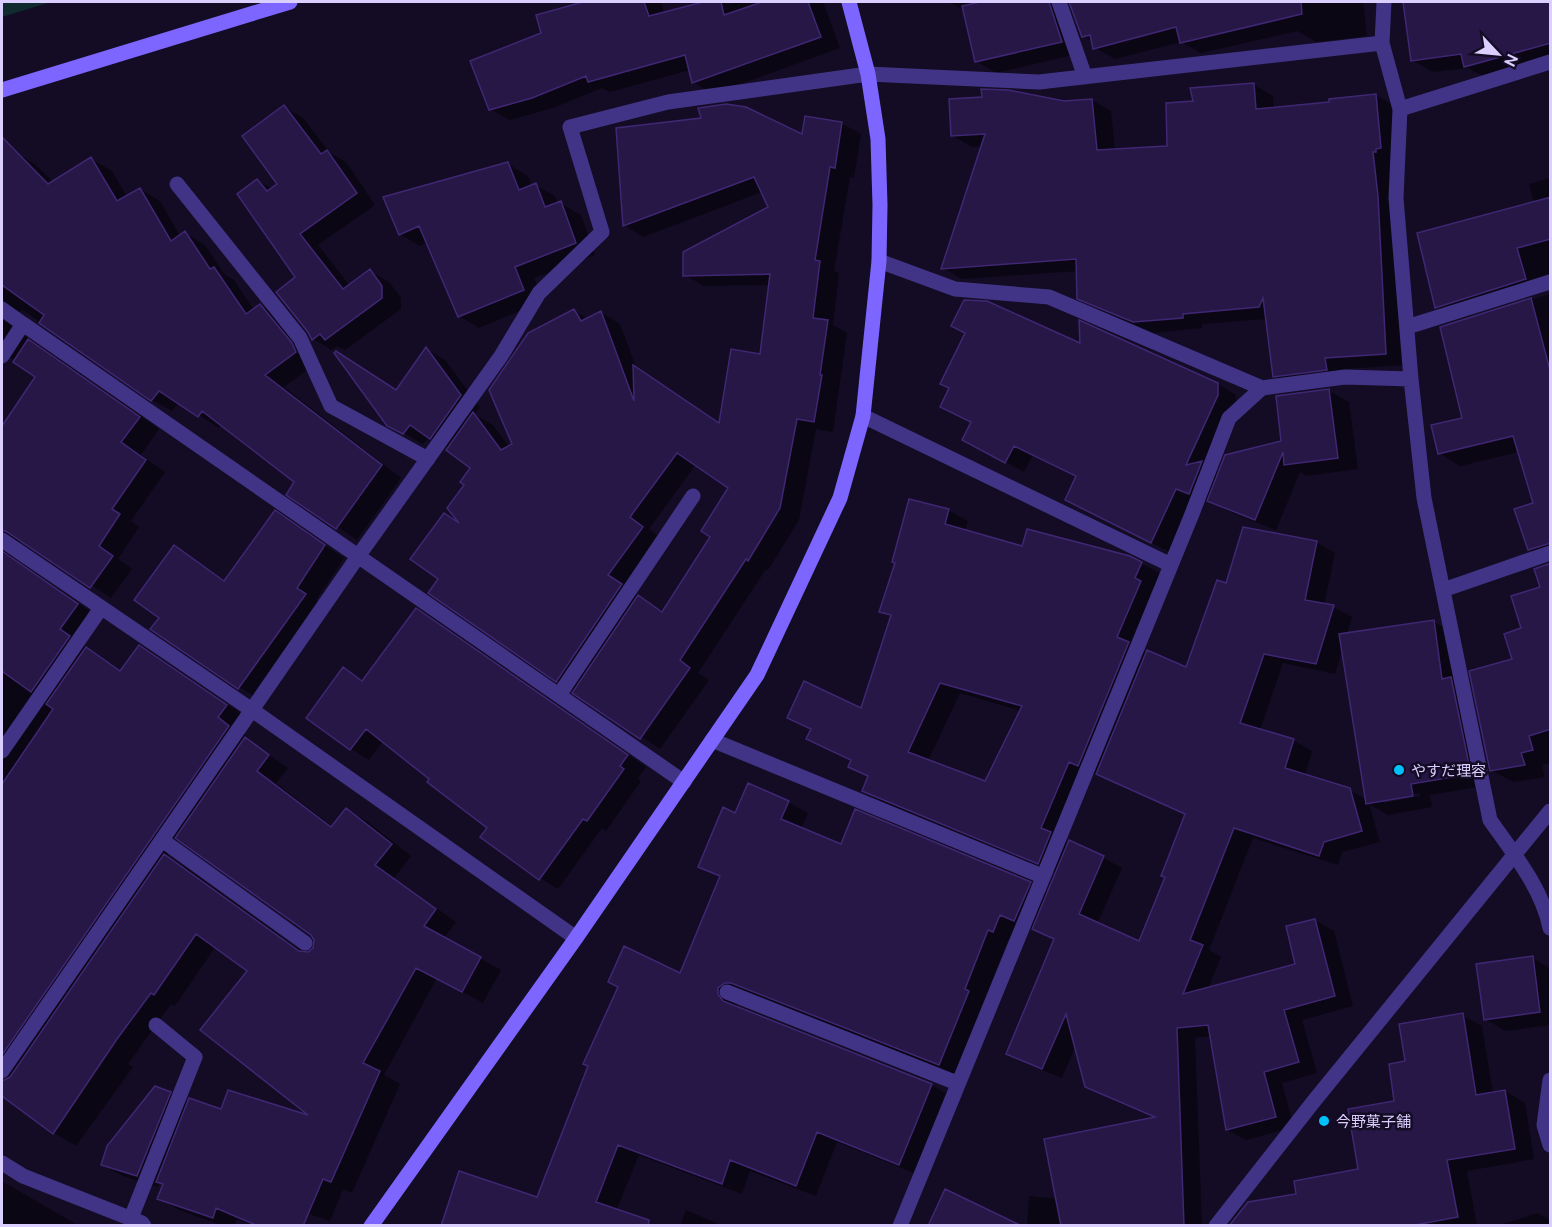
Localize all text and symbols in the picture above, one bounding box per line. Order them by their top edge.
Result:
north arrow [1468,24,1528,84]
text: N [1501,51,1522,70]
place label: やすだ理容 [1411,762,1486,779]
marker: やすだ理容 [1392,763,1406,777]
place label: 今野菓子舗 [1336,1113,1411,1130]
marker: 今野菓子舗 [1317,1114,1331,1128]

